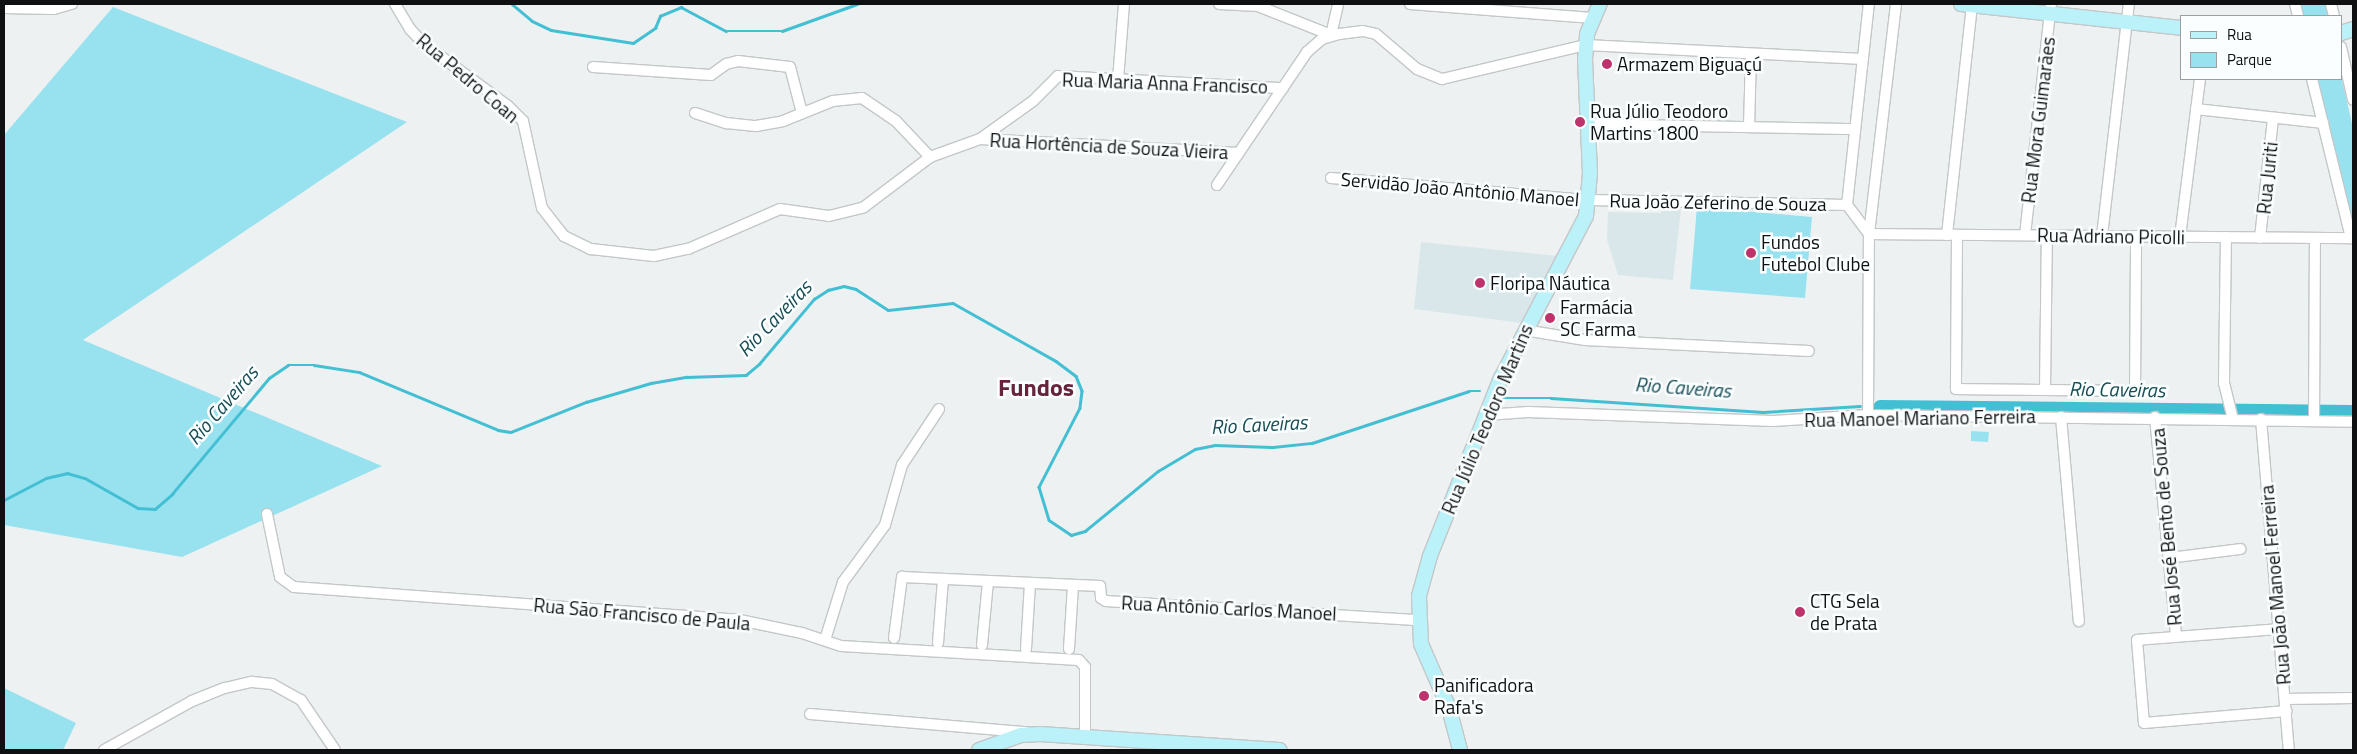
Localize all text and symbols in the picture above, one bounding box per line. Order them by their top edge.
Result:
legend [2180,15,2342,80]
text: Rua [2227,23,2252,46]
street label: Rua Pedro Coan [412,29,524,127]
street label: Rua Mora Guimarães [2016,35,2060,205]
text: Parque [2227,48,2272,71]
place label: Armazem Biguaçú [1617,53,1762,75]
marker: Armazem Biguaçú [1601,58,1613,70]
street label: Rua Maria Anna Francisco [1062,68,1268,98]
place label: Rua Júlio Teodoro Martins 1800 [1590,100,1728,144]
marker: Rua Júlio Teodoro Martins 1800 [1574,116,1586,128]
street label: Rua Hortência de Souza Vieira [989,128,1229,164]
street label: Rua Juriti [2252,141,2282,215]
street label: Servidão João Antônio Manoel [1340,167,1580,211]
street label: Rua João Zeferino de Souza [1609,189,1827,215]
street label: Rua Adriano Picolli [2037,223,2185,249]
place label: Fundos Futebol Clube [1761,231,1870,275]
marker: Fundos Futebol Clube [1745,247,1757,259]
place label: Floripa Náutica [1490,272,1610,294]
water label: Rio Caveiras [732,275,816,361]
marker: Floripa Náutica [1474,277,1486,289]
place label: Farmácia SC Farma [1560,296,1636,340]
marker: Farmácia SC Farma [1544,312,1556,324]
street label: Rua Júlio Teodoro Martins [1437,321,1537,517]
water label: Rio Caveiras [181,361,263,449]
water label: Rio Caveiras [1634,372,1732,402]
district label: Fundos [998,374,1074,402]
water label: Rio Caveiras [2069,376,2165,402]
street label: Rua Manoel Mariano Ferreira [1804,405,2036,431]
water label: Rio Caveiras [1210,409,1308,439]
street label: Rua José Bento de Souza [2146,427,2186,627]
street label: Rua João Manoel Ferreira [2255,484,2295,686]
place label: CTG Sela de Prata [1810,590,1880,634]
street label: Rua Antônio Carlos Manoel [1121,591,1337,625]
street label: Rua São Francisco de Paula [533,593,751,635]
marker: CTG Sela de Prata [1794,606,1806,618]
place label: Panificadora Rafa's [1434,674,1533,718]
marker: Panificadora Rafa's [1418,690,1430,702]

